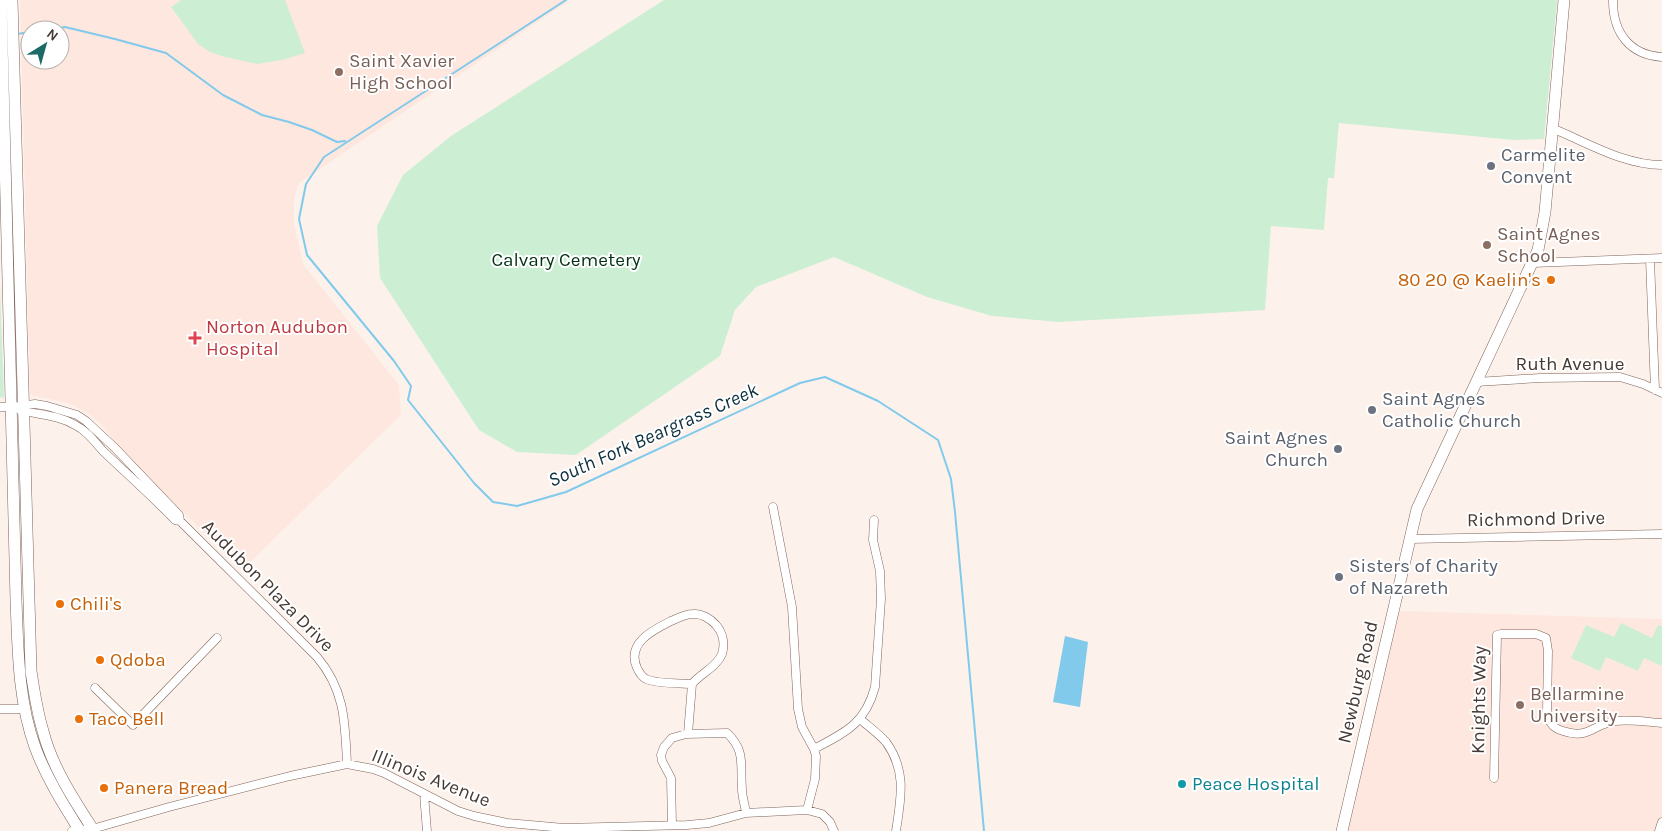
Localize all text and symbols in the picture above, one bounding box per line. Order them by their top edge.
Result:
north arrow [20,20,70,70]
text: N [43,25,62,45]
place label: Saint Xavier High School [349,50,454,94]
marker: Saint Xavier High School [333,66,345,78]
place label: Carmelite Convent [1501,144,1585,188]
marker: Carmelite Convent [1485,160,1497,172]
place label: Saint Agnes School [1497,223,1601,267]
marker: Saint Agnes School [1481,239,1493,251]
park label: Calvary Cemetery [491,249,641,271]
place label: 80 20 @ Kaelin's [1398,269,1541,291]
marker: 80 20 @ Kaelin's [1545,274,1557,286]
place label: Norton Audubon Hospital [206,316,348,360]
marker: Norton Audubon Hospital [188,331,202,345]
street label: Ruth Avenue [1516,353,1624,375]
water label: South Fork Beargrass Creek [544,378,762,492]
place label: Saint Agnes Catholic Church [1382,388,1521,432]
marker: Saint Agnes Catholic Church [1366,404,1378,416]
place label: Saint Agnes Church [1224,427,1328,471]
marker: Saint Agnes Church [1332,443,1344,455]
street label: Richmond Drive [1467,507,1605,531]
street label: Audubon Plaza Drive [197,515,339,657]
place label: Sisters of Charity of Nazareth [1349,555,1498,599]
marker: Sisters of Charity of Nazareth [1333,571,1345,583]
place label: Chili's [70,593,122,615]
marker: Chili's [54,598,66,610]
street label: Newburg Road [1333,619,1383,745]
street label: Knights Way [1467,646,1491,754]
place label: Qdoba [110,649,166,671]
marker: Qdoba [94,654,106,666]
place label: Bellarmine University [1530,683,1624,727]
marker: Bellarmine University [1514,699,1526,711]
place label: Taco Bell [89,708,164,730]
marker: Taco Bell [73,713,85,725]
street label: Illinois Avenue [368,744,494,812]
place label: Peace Hospital [1192,773,1320,795]
place label: Panera Bread [114,777,228,799]
marker: Peace Hospital [1176,778,1188,790]
marker: Panera Bread [98,782,110,794]

